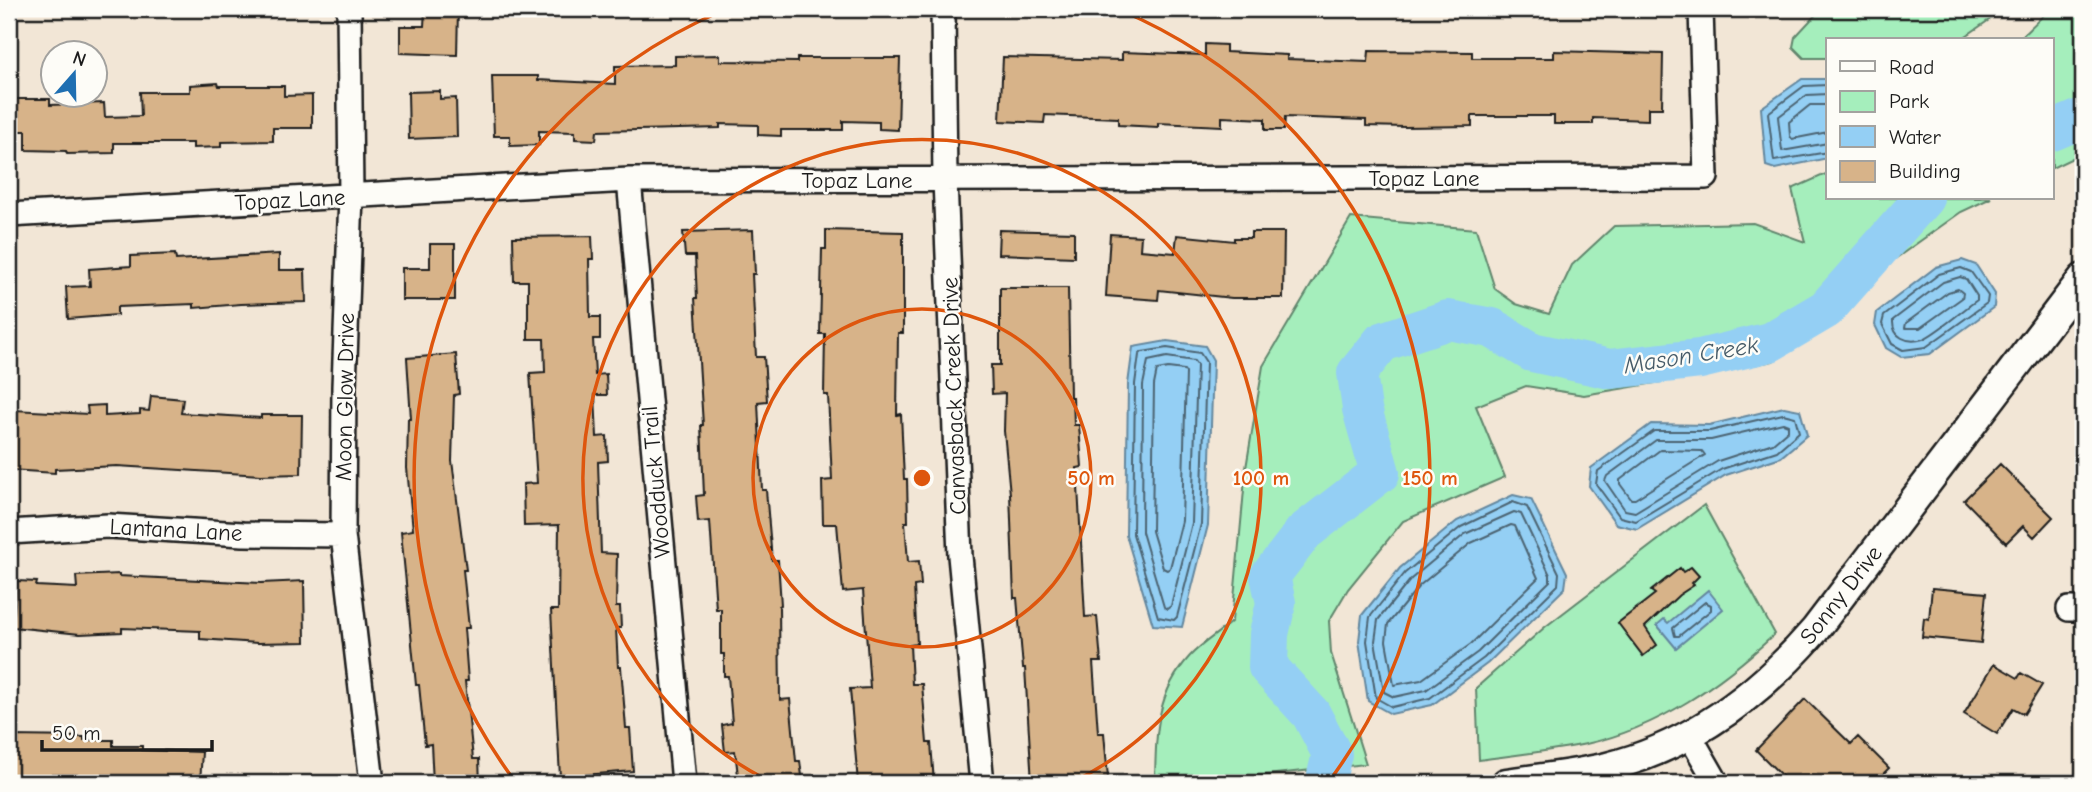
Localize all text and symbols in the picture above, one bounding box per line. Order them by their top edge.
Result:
north arrow [38,38,108,108]
legend [1826,38,2054,200]
text: N [70,47,89,71]
text: Road [1889,55,1934,79]
text: Park [1889,89,1929,113]
text: Water [1889,125,1942,149]
text: Building [1889,159,1961,183]
street label: Topaz Lane [1369,165,1480,192]
street label: Topaz Lane [802,167,913,194]
street label: Topaz Lane [234,184,346,216]
street label: Canvasback Creek Drive [936,277,972,515]
street label: Moon Glow Drive [330,313,360,481]
water label: Mason Creek [1621,330,1761,380]
street label: Woodduck Trail [636,405,676,559]
centre of rings [910,466,934,490]
text: 50 m [1067,466,1115,490]
text: 100 m [1233,466,1289,490]
text: 150 m [1402,466,1458,490]
street label: Lantana Lane [109,513,243,547]
street label: Sonny Drive [1794,540,1888,650]
scale bar [42,708,212,752]
text: 50 m [52,721,101,745]

